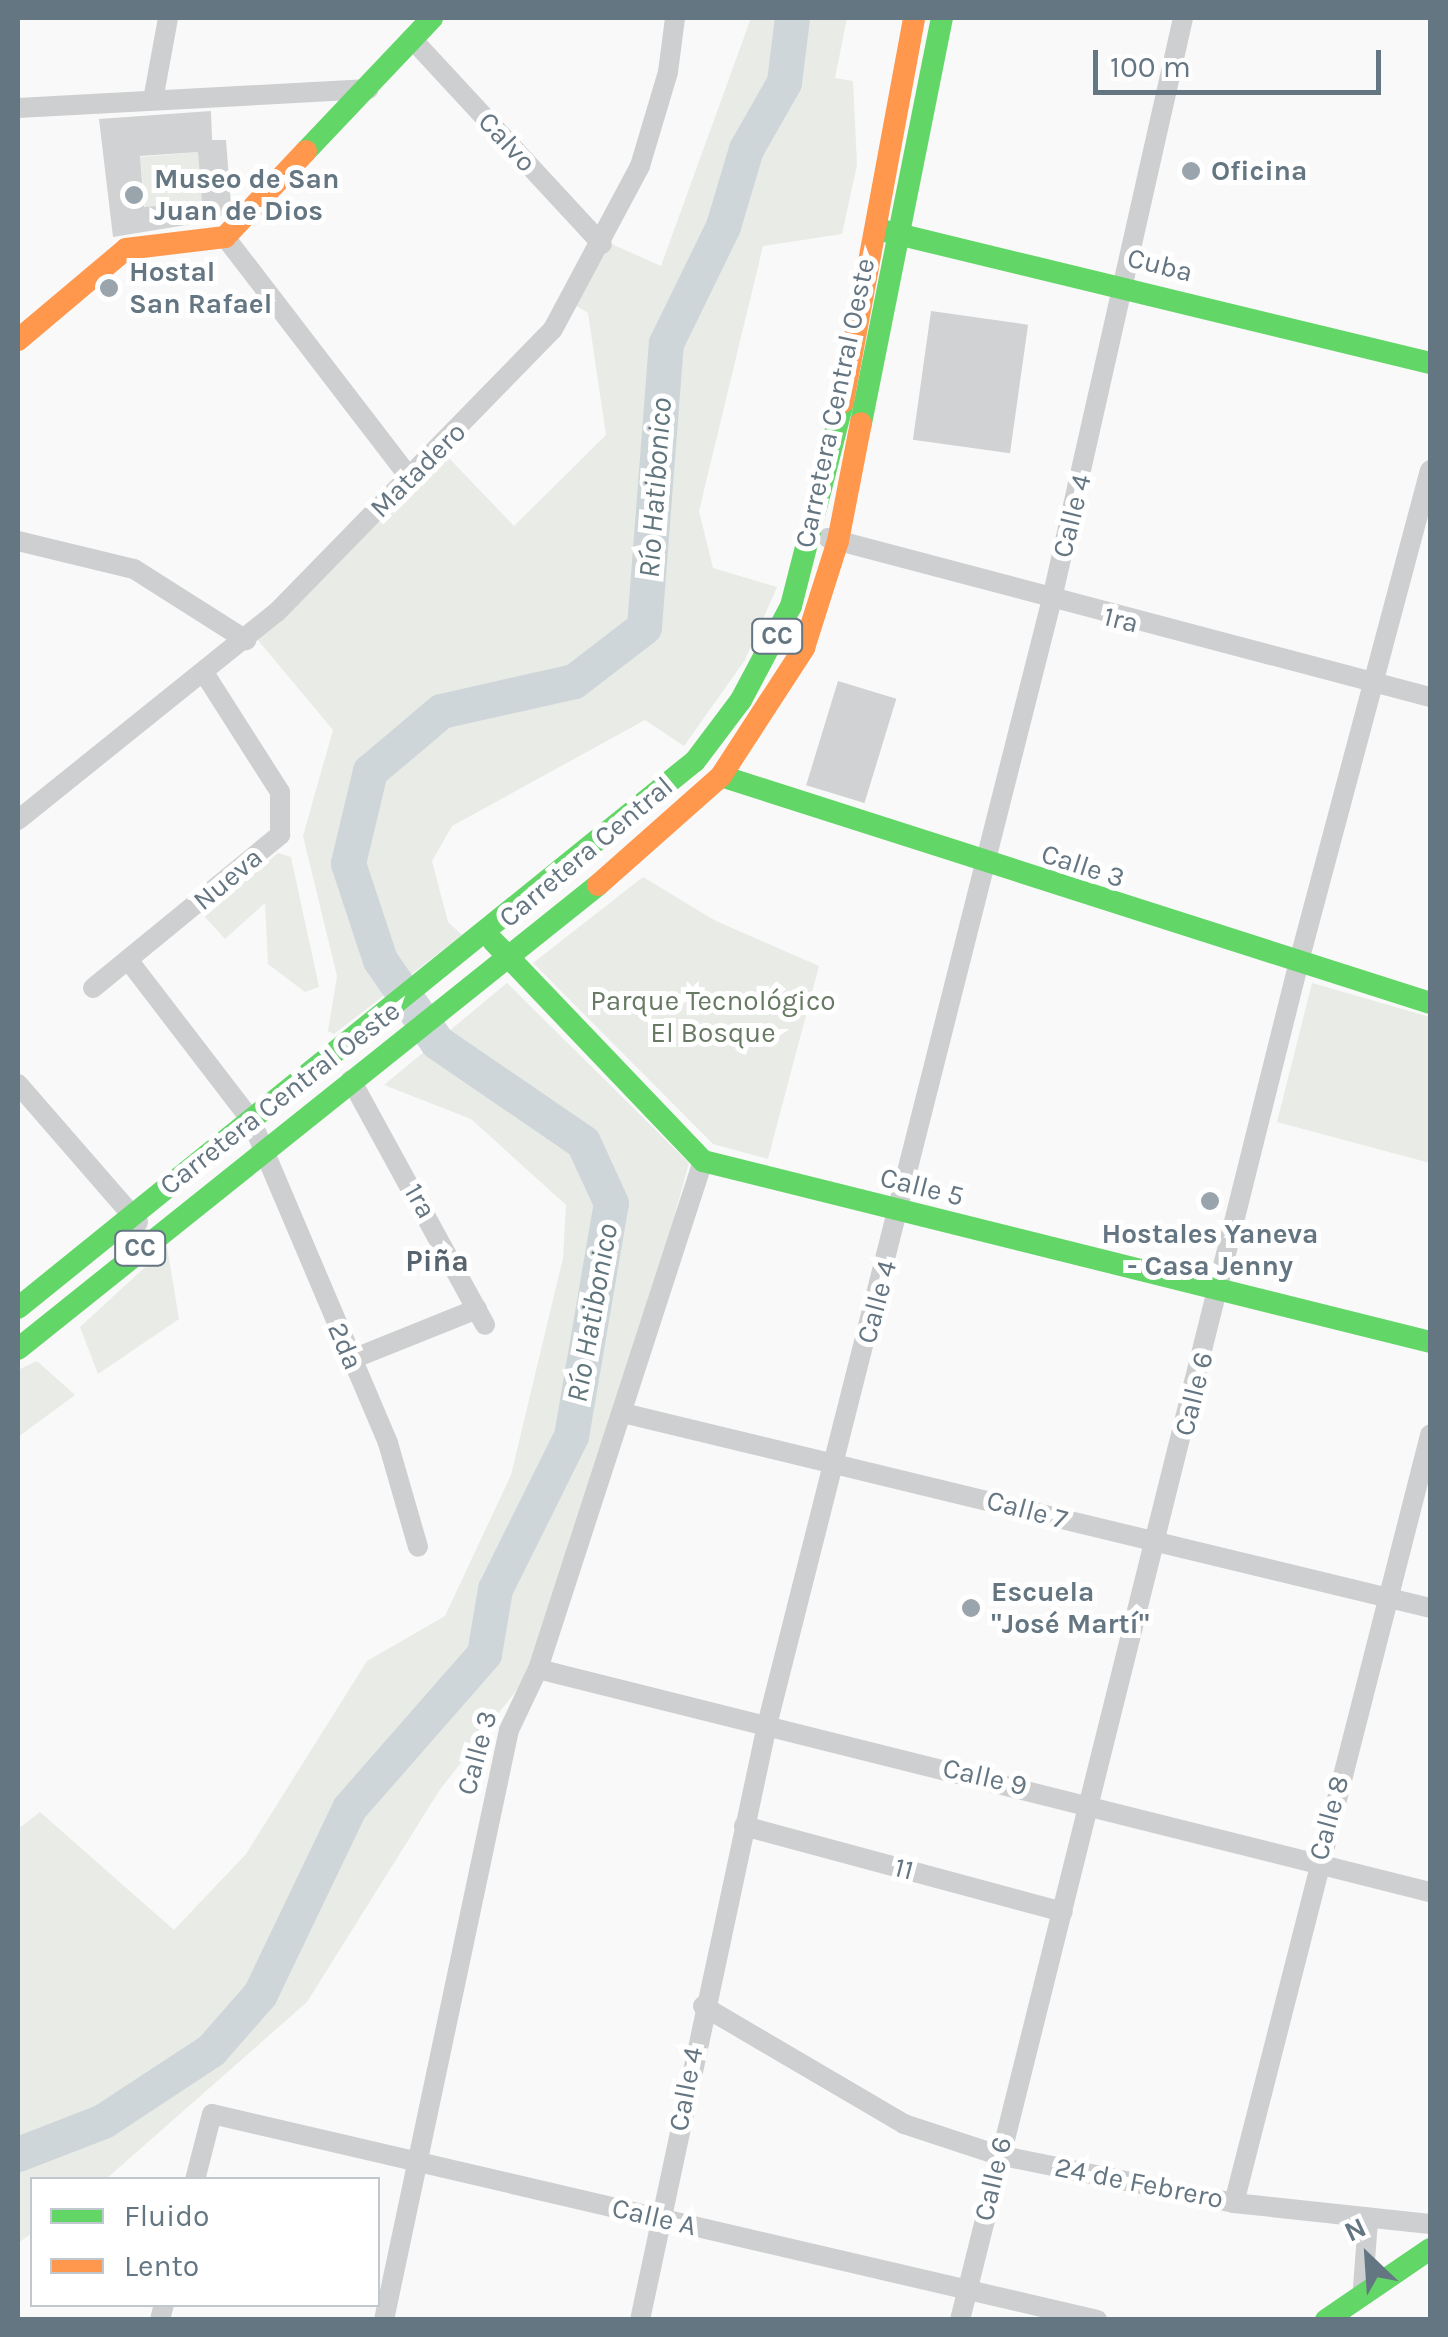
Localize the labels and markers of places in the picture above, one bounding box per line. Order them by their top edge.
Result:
place label: Oficina [1211,154,1307,188]
marker: Oficina [1180,160,1202,182]
place label: Museo de San Juan de Dios [154,162,339,228]
marker: Museo de San Juan de Dios [123,184,145,206]
place label: Hostal San Rafael [129,255,272,321]
marker: Hostal San Rafael [98,277,120,299]
marker: Hostales Yaneva - Casa Jenny [1199,1190,1221,1212]
place label: Hostales Yaneva - Casa Jenny [1102,1217,1318,1283]
place label: Escuela "José Martí" [991,1575,1149,1641]
marker: Escuela "José Martí" [960,1597,982,1619]

